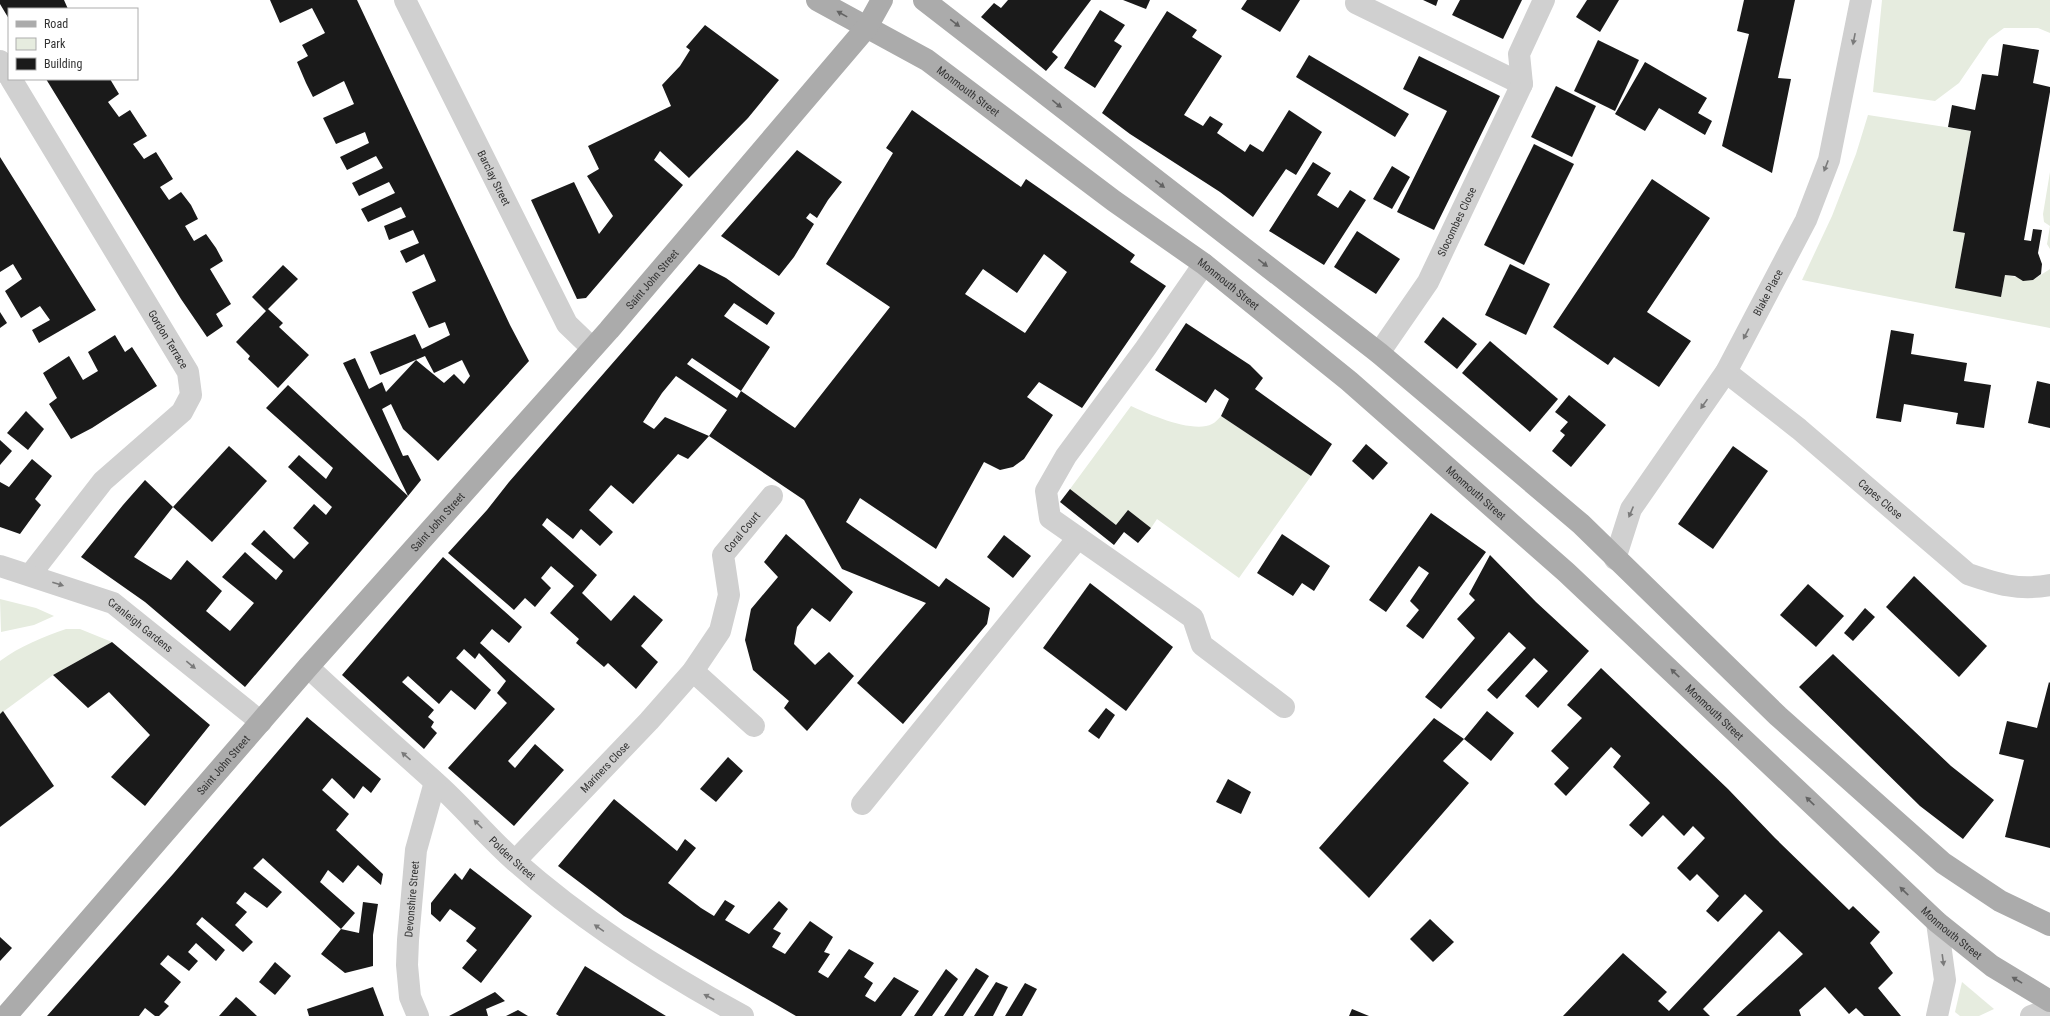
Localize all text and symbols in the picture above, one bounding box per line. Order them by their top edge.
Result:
legend [8,8,138,80]
one-way arrow [836,10,848,17]
text: Road [44,17,68,31]
one-way arrow [950,19,961,28]
one-way arrow [1850,33,1856,46]
text: Park [44,37,66,51]
text: Building [44,57,82,71]
street label: Monmouth Street [934,63,1002,119]
one-way arrow [1052,100,1063,109]
street label: Barclay Street [475,148,513,208]
one-way arrow [1823,161,1829,173]
one-way arrow [1154,180,1165,188]
street label: Slocombes Close [1435,185,1479,259]
street label: Saint John Street [623,247,681,312]
street label: Monmouth Street [1195,255,1262,313]
one-way arrow [1258,259,1268,267]
street label: Blake Place [1750,267,1785,318]
street label: Gordon Terrace [145,307,191,371]
one-way arrow [1743,328,1749,340]
one-way arrow [1700,399,1708,409]
street label: Monmouth Street [1444,463,1509,523]
street label: Capes Close [1856,476,1905,521]
street label: Saint John Street [408,490,467,554]
one-way arrow [1628,506,1634,517]
street label: Coral Court [721,509,763,555]
one-way arrow [52,582,64,588]
street label: Cranleigh Gardens [107,595,175,655]
one-way arrow [186,661,197,669]
one-way arrow [1670,668,1680,678]
street label: Monmouth Street [1683,682,1746,743]
street label: Saint John Street [194,733,253,797]
street label: Mariners Close [578,739,632,795]
one-way arrow [400,752,411,761]
one-way arrow [1805,797,1815,806]
one-way arrow [473,819,483,829]
street label: Polden Street [486,834,538,883]
street label: Devonshire Street [402,860,422,938]
one-way arrow [1899,886,1909,896]
street label: Monmouth Street [1918,904,1985,962]
one-way arrow [594,924,604,932]
one-way arrow [1940,954,1946,966]
one-way arrow [2011,977,2023,984]
one-way arrow [703,994,715,1001]

